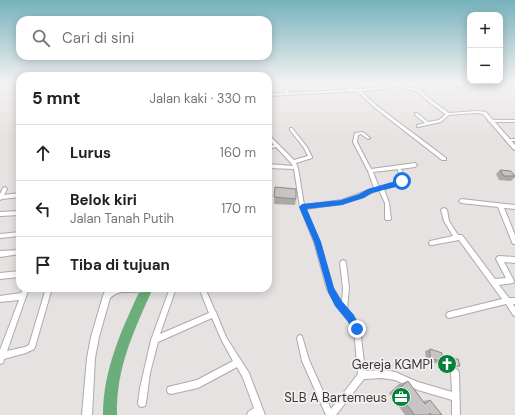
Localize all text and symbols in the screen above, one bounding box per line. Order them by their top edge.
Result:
map controls [467,12,503,84]
button: + [467,12,503,48]
search box [16,16,272,60]
icon: search [30,27,52,49]
text: Cari di sini [62,28,134,48]
button: − [467,48,503,84]
text: 5 mnt [32,87,80,109]
text: Jalan kaki · 330 m [149,90,256,107]
icon: ahead [32,142,54,164]
text: Lurus [70,143,111,163]
text: 160 m [220,144,256,161]
route start [393,172,411,190]
text: Belok kiri [70,190,137,210]
icon: left [32,198,54,220]
text: 170 m [221,200,256,217]
text: Jalan Tanah Putih [70,210,174,227]
icon: arrive [32,254,54,276]
text: Tiba di tujuan [70,255,170,275]
route end [348,320,366,338]
church icon: Gereja KGMPI [436,353,458,375]
place label: Gereja KGMPI [352,356,433,373]
office icon: SLB A Bartemeus [390,386,412,408]
place label: SLB A Bartemeus [284,389,387,406]

